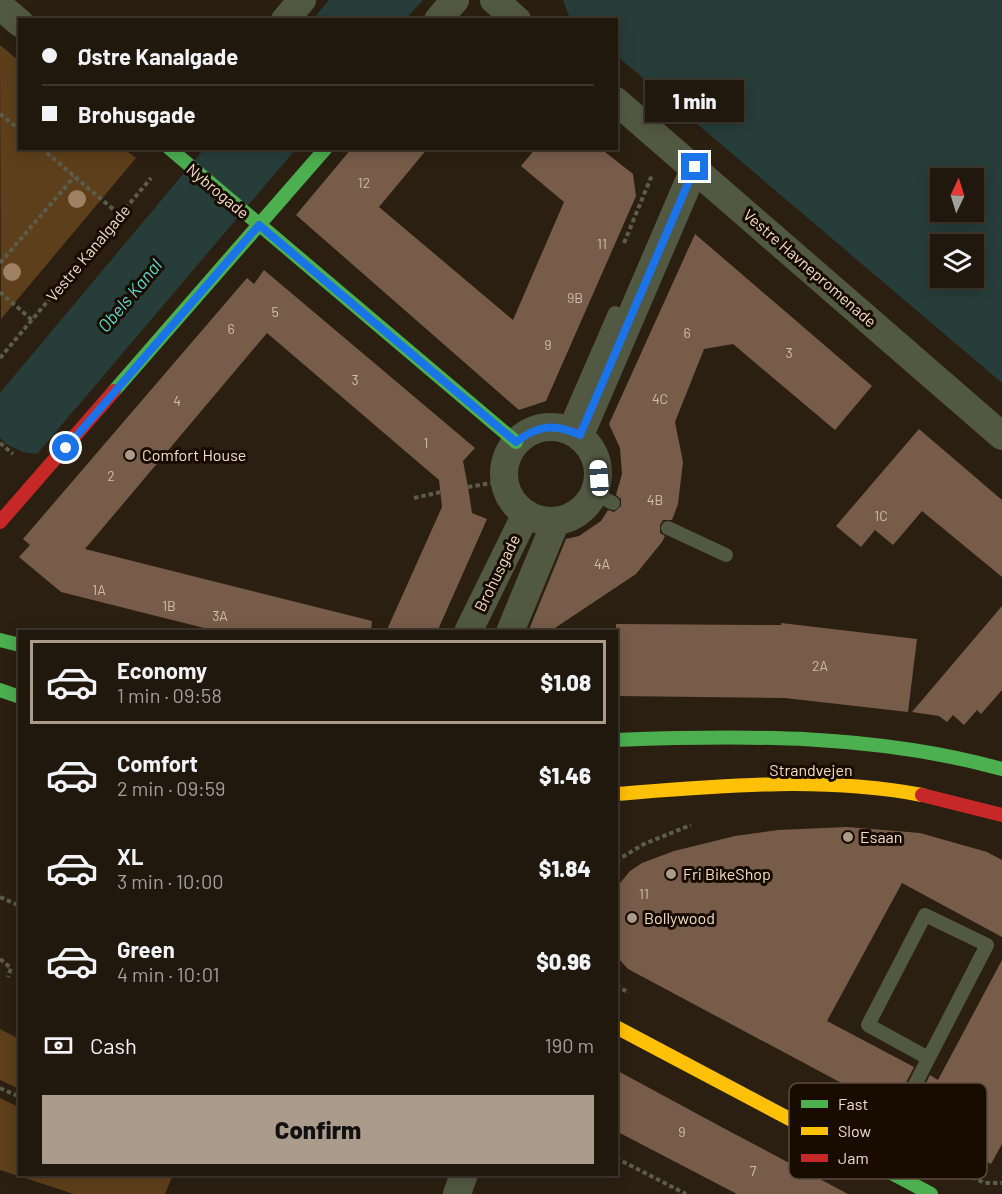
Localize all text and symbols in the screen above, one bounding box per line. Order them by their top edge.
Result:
text: Østre Kanalgade [78,43,238,69]
callout: 1 min [646,80,744,122]
text: 1 min [673,89,716,113]
text: Brohusgade [78,101,195,127]
route end [681,153,708,180]
street label: Nybrogade [183,159,253,222]
north arrow [930,168,984,222]
map controls [930,168,984,288]
house number: 12 [358,174,370,191]
street label: Vestre Kanalgade [42,200,134,305]
street label: Vestre Havnepromenade [740,205,881,331]
button: layers [930,234,984,288]
house number: 11 [597,235,607,252]
water label: Obels Kanal [92,254,166,336]
house number: 9B [567,289,583,306]
house number: 5 [271,303,279,320]
house number: 6 [227,320,235,337]
house number: 6 [683,324,691,341]
house number: 9 [544,336,552,353]
house number: 3 [785,344,793,361]
house number: 3 [351,371,359,388]
house number: 4C [652,390,668,407]
house number: 4 [173,392,181,409]
route start [52,434,79,461]
house number: 1 [424,434,428,451]
place label: Comfort House [142,445,246,464]
marker: Comfort House [123,448,137,462]
car [589,459,609,497]
house number: 2 [107,467,115,484]
house number: 4B [647,491,663,508]
house number: 1C [874,507,888,524]
street label: Brohusgade [470,531,523,614]
house number: 4A [594,555,611,572]
house number: 1A [92,581,106,598]
house number: 1B [162,597,176,614]
house number: 3A [212,607,228,624]
icon: car [45,655,99,709]
text: Economy [117,657,207,683]
house number: 2A [812,657,828,674]
text: $1.08 [541,669,591,695]
text: 1 min · 09:58 [117,683,222,707]
icon: car [45,748,99,802]
text: Comfort [117,750,198,776]
street label: Strandvejen [769,760,853,779]
text: $1.46 [539,762,591,788]
text: 2 min · 09:59 [117,776,226,800]
place label: Esaan [860,827,902,846]
marker: Esaan [841,830,855,844]
icon: car [45,841,99,895]
text: XL [117,843,143,869]
text: $1.84 [539,855,591,881]
place label: Fri BikeShop [683,864,771,883]
marker: Fri BikeShop [664,867,678,881]
text: 3 min · 10:00 [117,869,224,893]
house number: 11 [639,885,649,902]
place label: Bollywood [644,908,715,927]
marker: Bollywood [625,911,639,925]
icon: car [45,934,99,988]
text: Green [117,936,175,962]
text: $0.96 [536,948,591,974]
text: 4 min · 10:01 [117,962,219,986]
icon: cash [42,1029,75,1062]
text: Cash [90,1032,137,1058]
text: 190 m [545,1033,594,1057]
legend [789,1083,987,1179]
text: Fast [838,1094,868,1113]
button: Confirm [42,1095,594,1164]
text: Slow [838,1121,871,1140]
house number: 9 [678,1123,686,1140]
text: Jam [838,1148,869,1167]
house number: 7 [750,1162,757,1179]

